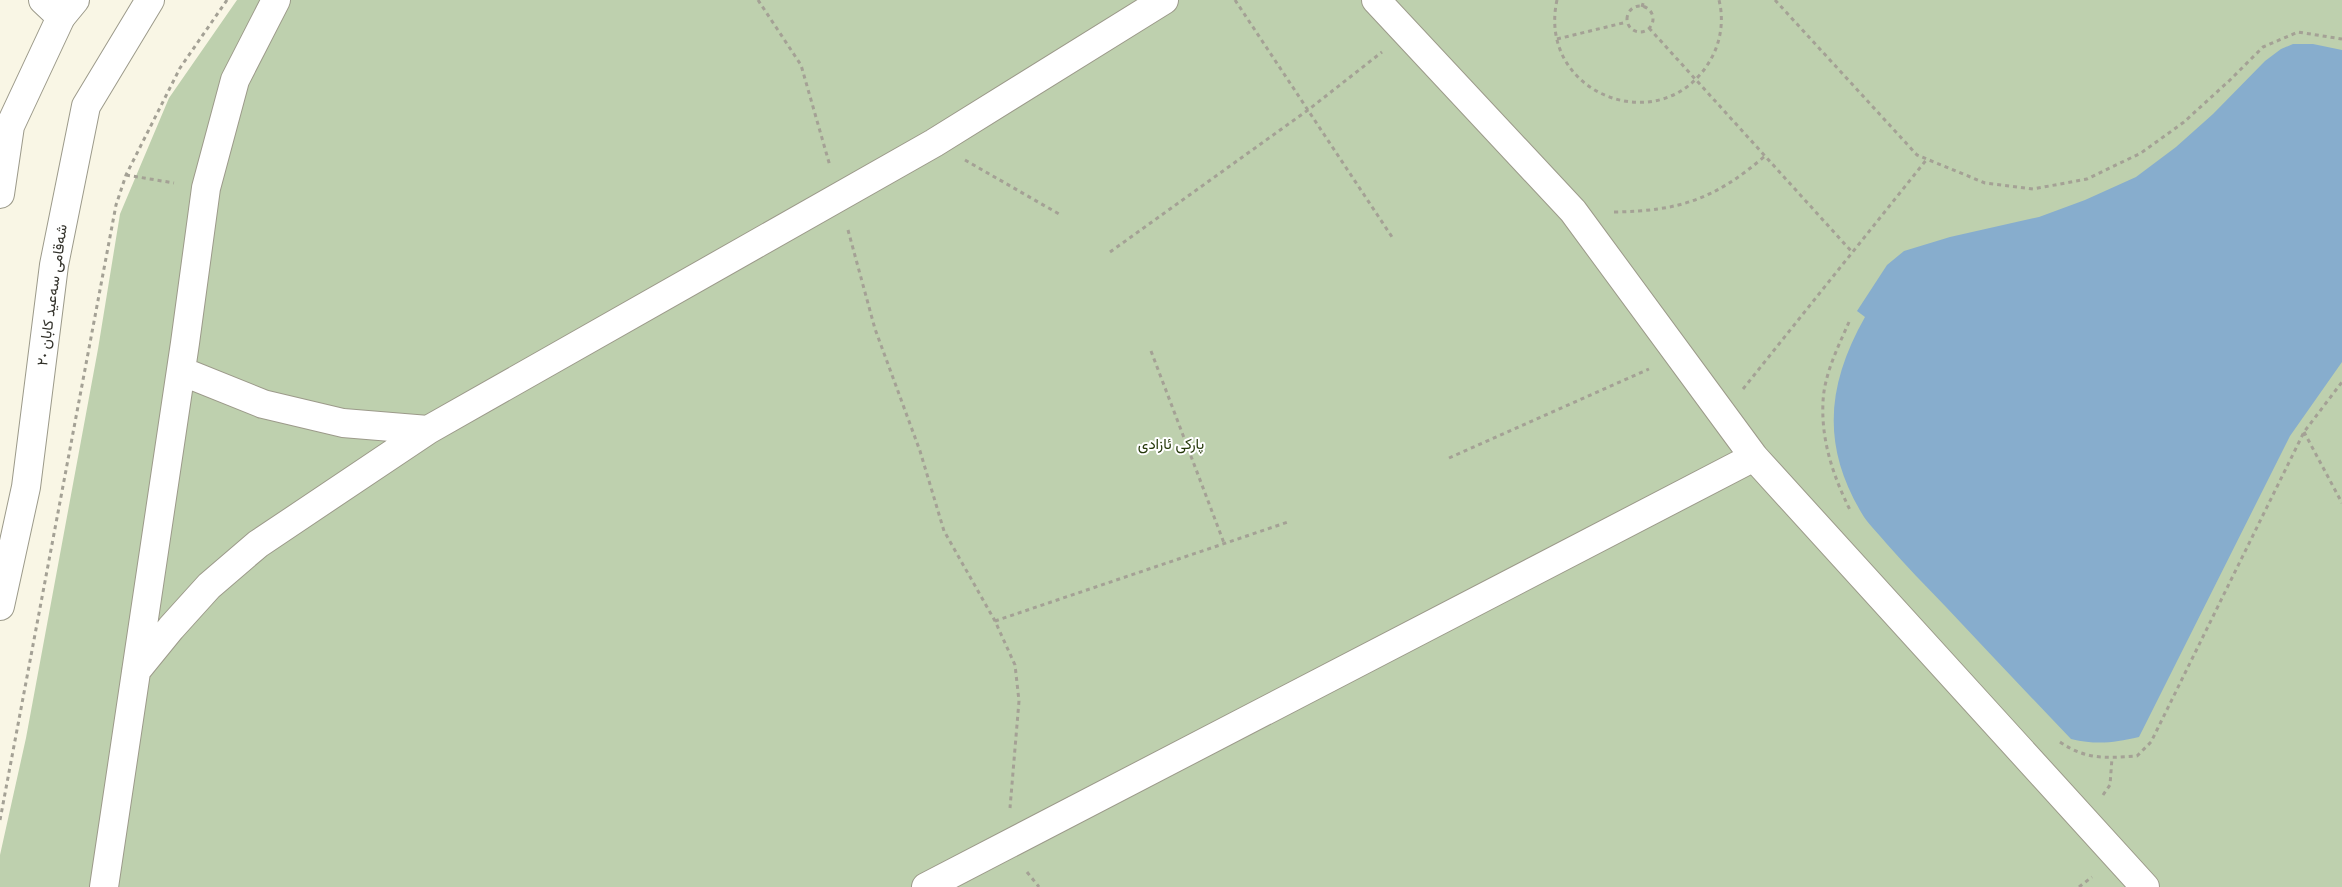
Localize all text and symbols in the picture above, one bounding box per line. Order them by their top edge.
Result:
street label: شەقامی سەعید کابان ٢٠ [33,223,72,367]
park label: پارکی ئازادی [1138,435,1204,454]

